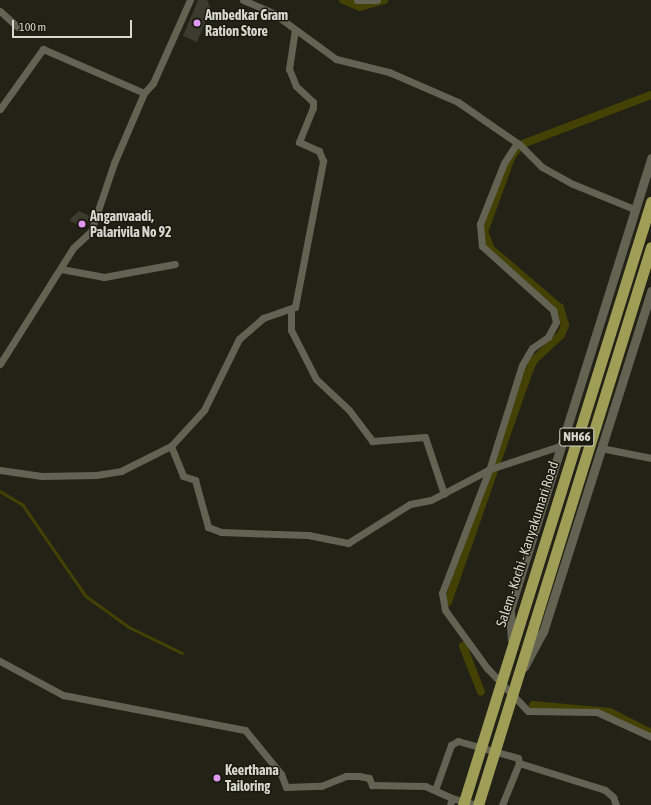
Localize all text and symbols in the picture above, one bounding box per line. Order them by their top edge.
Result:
place label: Ambedkar Gram Ration Store [205,7,288,40]
scale bar [14,12,134,38]
marker: Ambedkar Gram Ration Store [192,18,202,28]
text: 100 m [19,20,46,34]
place label: Anganvaadi, Palarivila No 92 [90,208,172,240]
marker: Anganvaadi, Palarivila No 92 [77,219,87,229]
road number: NH66 [559,426,595,448]
street label: Salem - Kochi - Kanyakumari Road [492,459,562,629]
place label: Keerthana Tailoring [225,762,279,794]
marker: Keerthana Tailoring [212,773,222,783]

